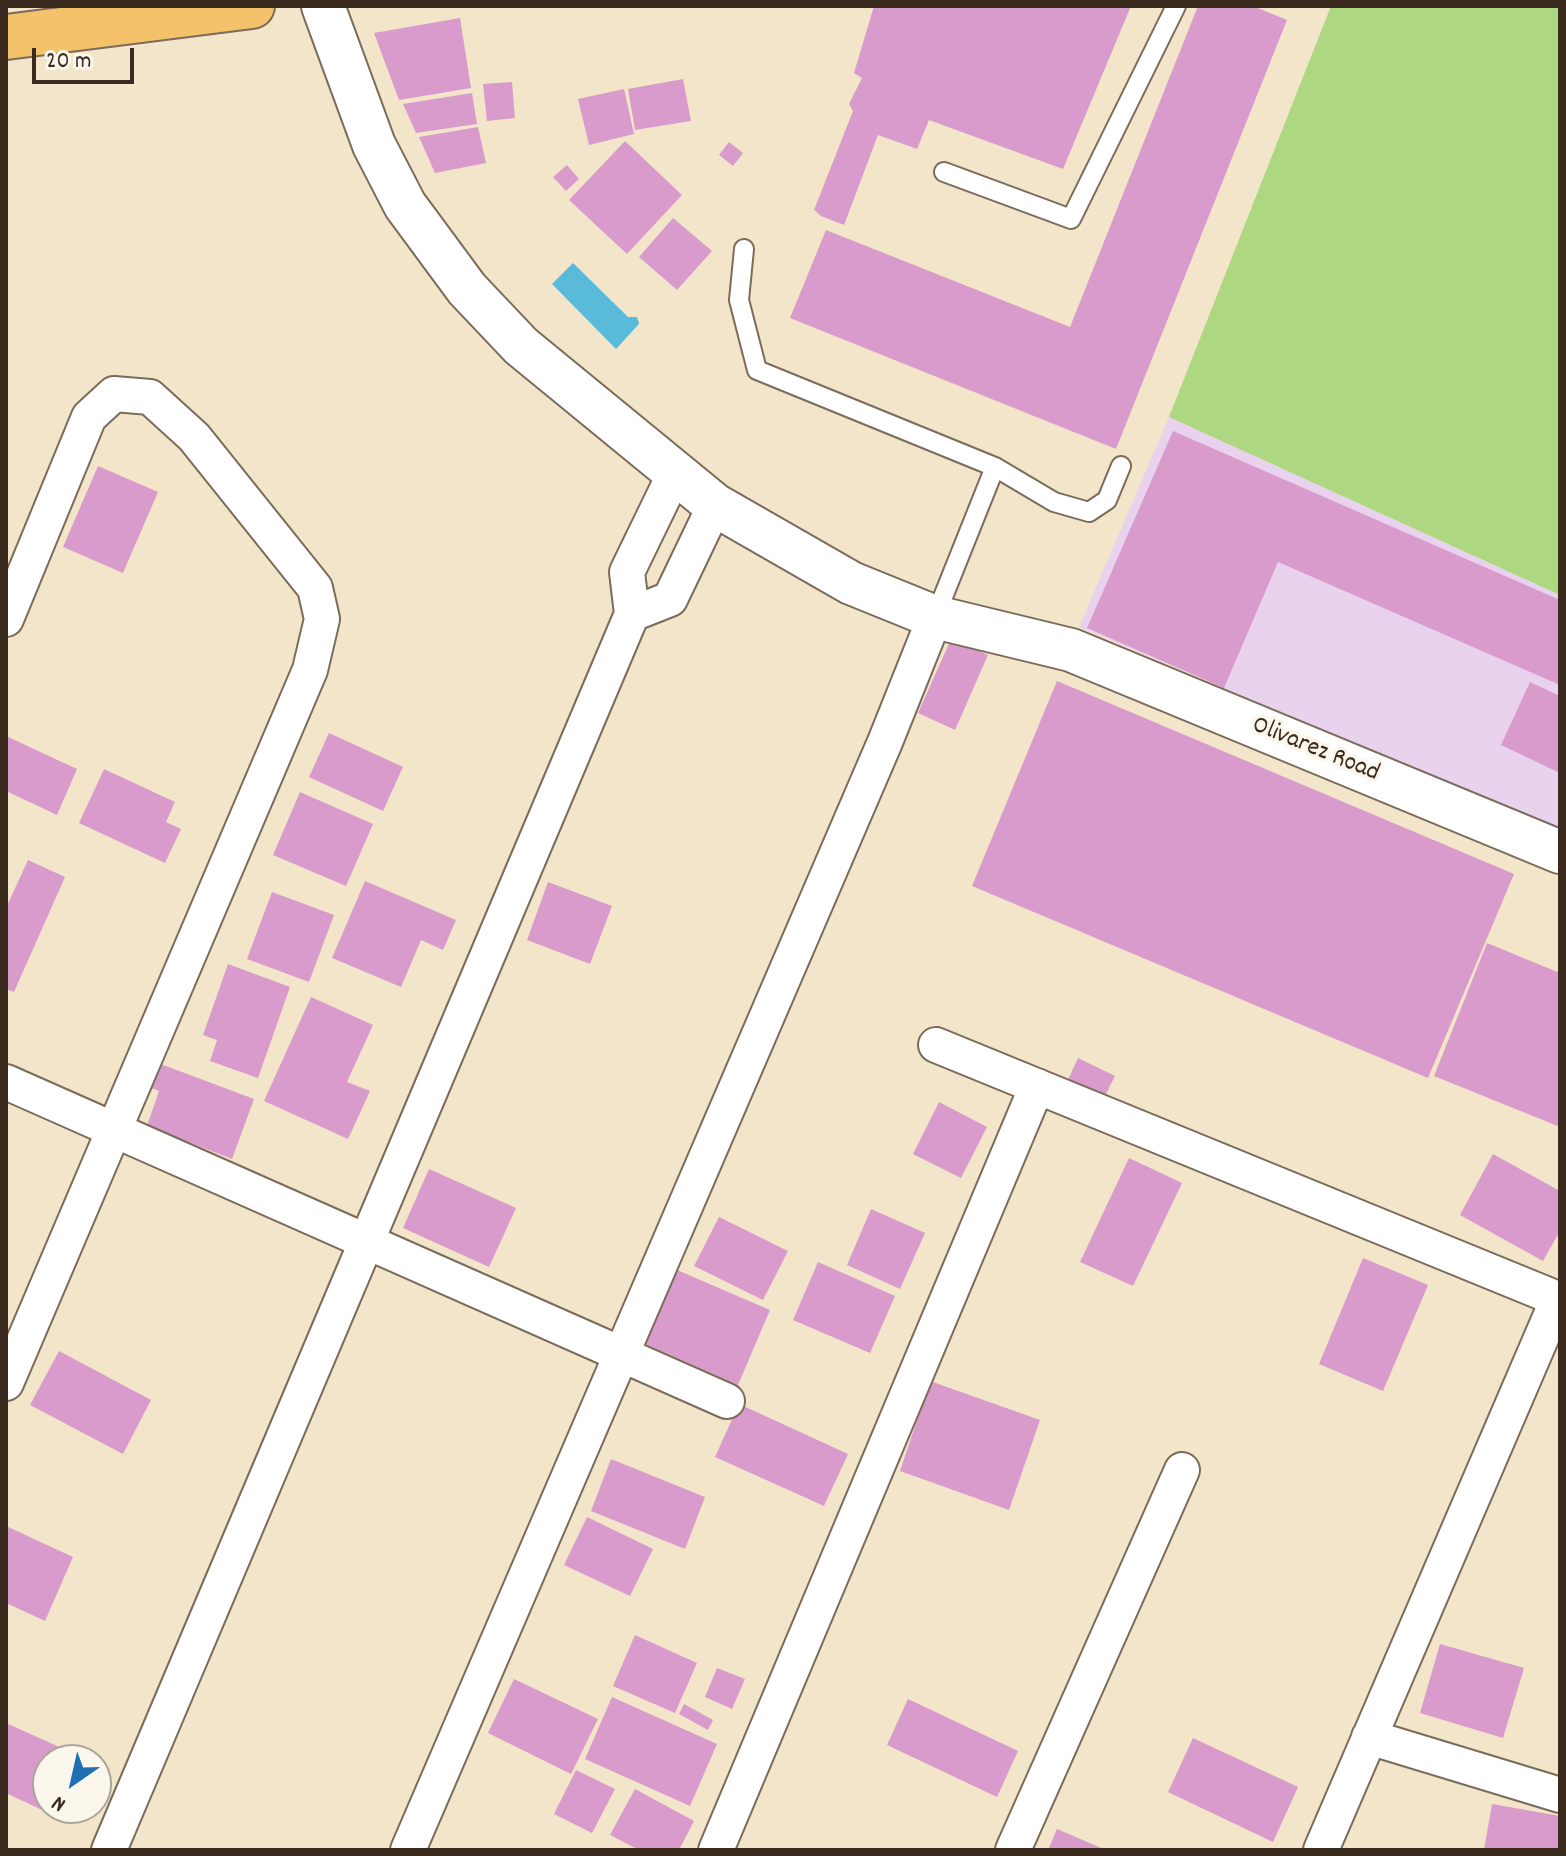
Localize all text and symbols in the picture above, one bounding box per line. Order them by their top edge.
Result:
scale bar [36,32,138,82]
text: 20 m [46,45,92,79]
street label: Olivarez Road [1247,711,1383,791]
north arrow [32,1744,112,1824]
text: N [46,1787,73,1819]

